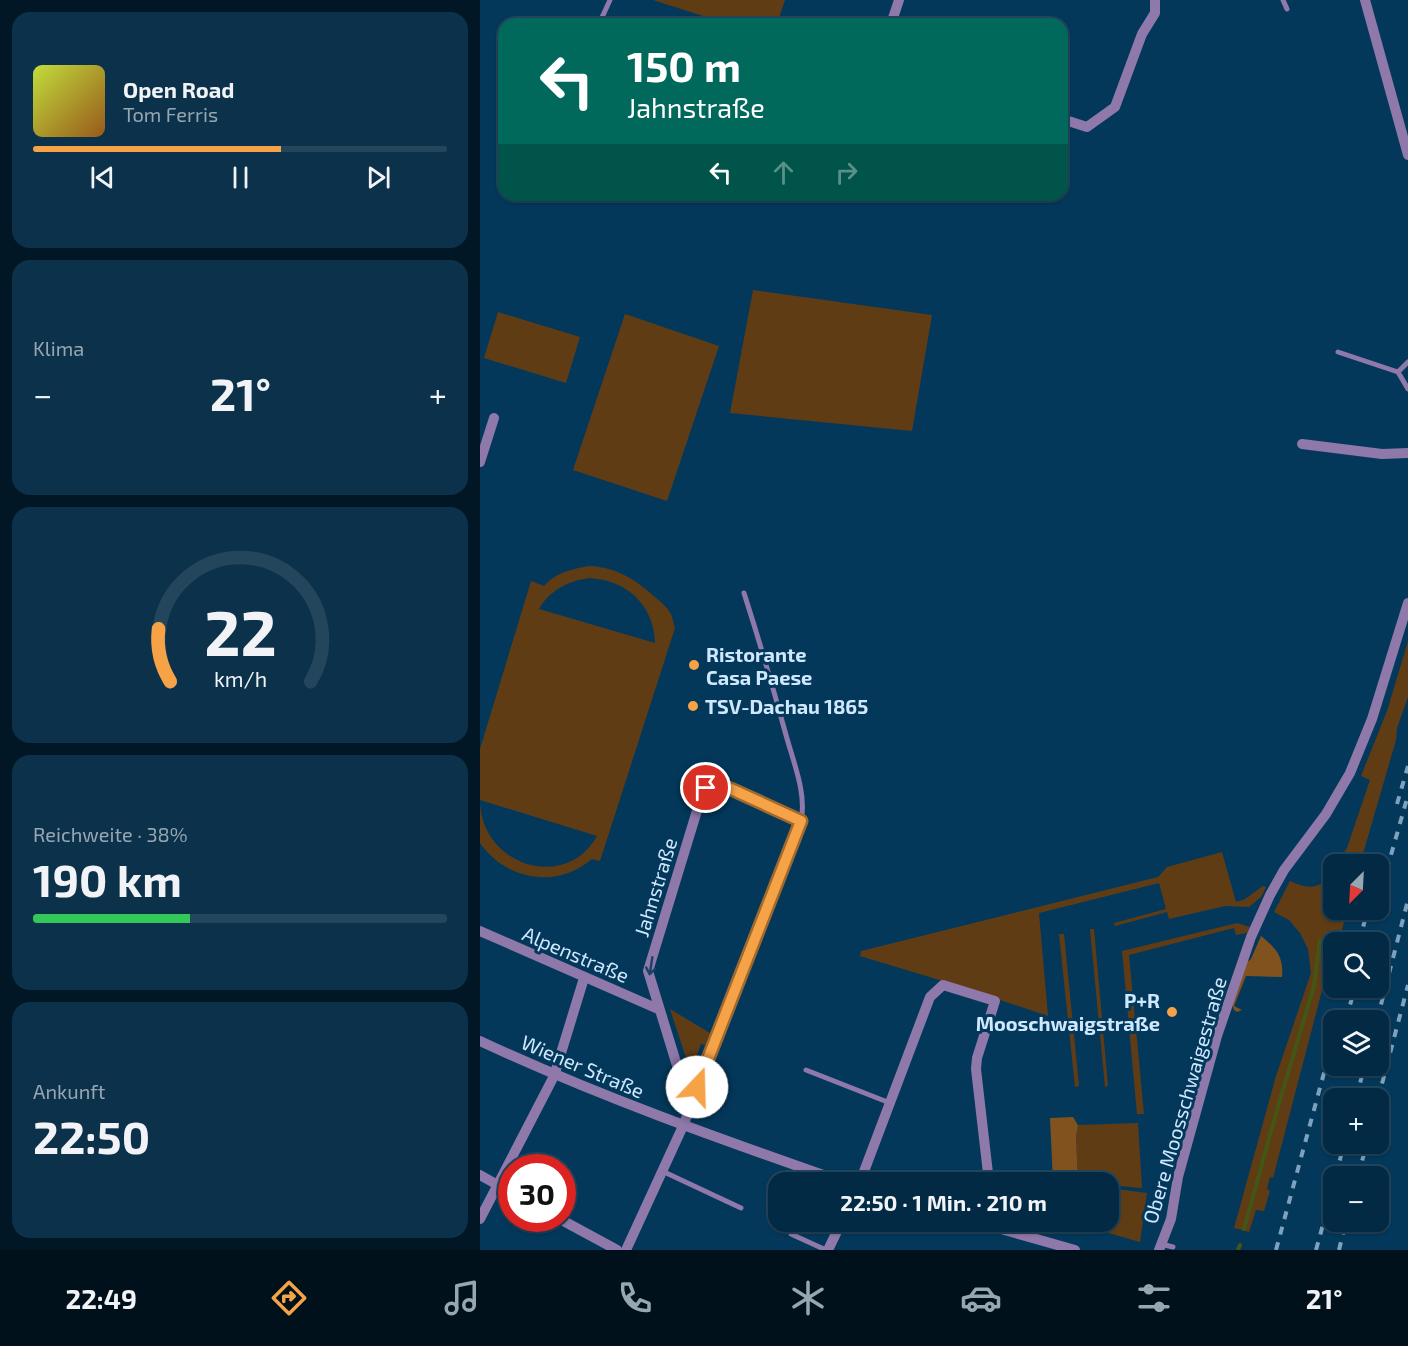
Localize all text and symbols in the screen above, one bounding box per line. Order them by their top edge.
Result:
text: 150 m [627,40,741,90]
icon: left [528,42,606,120]
text: Open Road [123,76,235,102]
text: Jahnstraße [627,91,765,123]
text: Tom Ferris [123,102,218,126]
icon: left [704,156,737,189]
icon: ahead [767,156,800,189]
icon: right [830,156,863,189]
icon: previous [86,161,119,194]
icon: pause [224,161,257,194]
icon: next [362,161,395,194]
text: Klima [33,336,84,360]
text: 21° [210,366,271,420]
text: − [33,374,52,414]
text: + [429,374,447,414]
text: 22 [204,594,276,669]
place label: Ristorante Casa Paese [706,642,812,689]
marker: Ristorante Casa Paese [687,658,701,672]
text: km/h [213,666,267,691]
place label: TSV-Dachau 1865 [705,694,868,718]
marker: TSV-Dachau 1865 [686,699,700,713]
pin [680,762,731,813]
icon: arrive [689,771,722,804]
text: Reichweite · 38% [33,822,188,846]
street label: Jahnstraße [629,835,681,939]
text: 190 km [33,852,182,906]
north arrow [1323,854,1389,920]
map controls [1323,854,1389,1232]
street label: Alpenstraße [519,921,633,987]
button: search [1323,932,1389,998]
one-way arrow [645,956,656,975]
street label: Obere Moosschwaigestraße [1137,974,1231,1226]
place label: P+R Mooschwaigstraße [976,988,1160,1035]
marker: P+R Mooschwaigstraße [1165,1005,1179,1019]
button: layers [1323,1010,1389,1076]
street label: Wiener Straße [518,1029,648,1103]
position arrow [665,1055,729,1119]
text: Ankunft [33,1079,105,1103]
button: + [1323,1088,1389,1154]
text: 22:50 [33,1109,150,1163]
speed limit sign: 30 [498,1154,576,1232]
button: − [1323,1166,1389,1232]
text: 22:50 · 1 Min. · 210 m [840,1189,1047,1215]
icon: directions [268,1277,310,1319]
icon: music [441,1277,483,1319]
icon: phone [614,1277,656,1319]
icon: climate [787,1277,829,1319]
icon: car [960,1277,1002,1319]
icon: filters [1133,1277,1175,1319]
text: 22:49 [65,1282,137,1314]
text: 21° [1306,1282,1342,1314]

